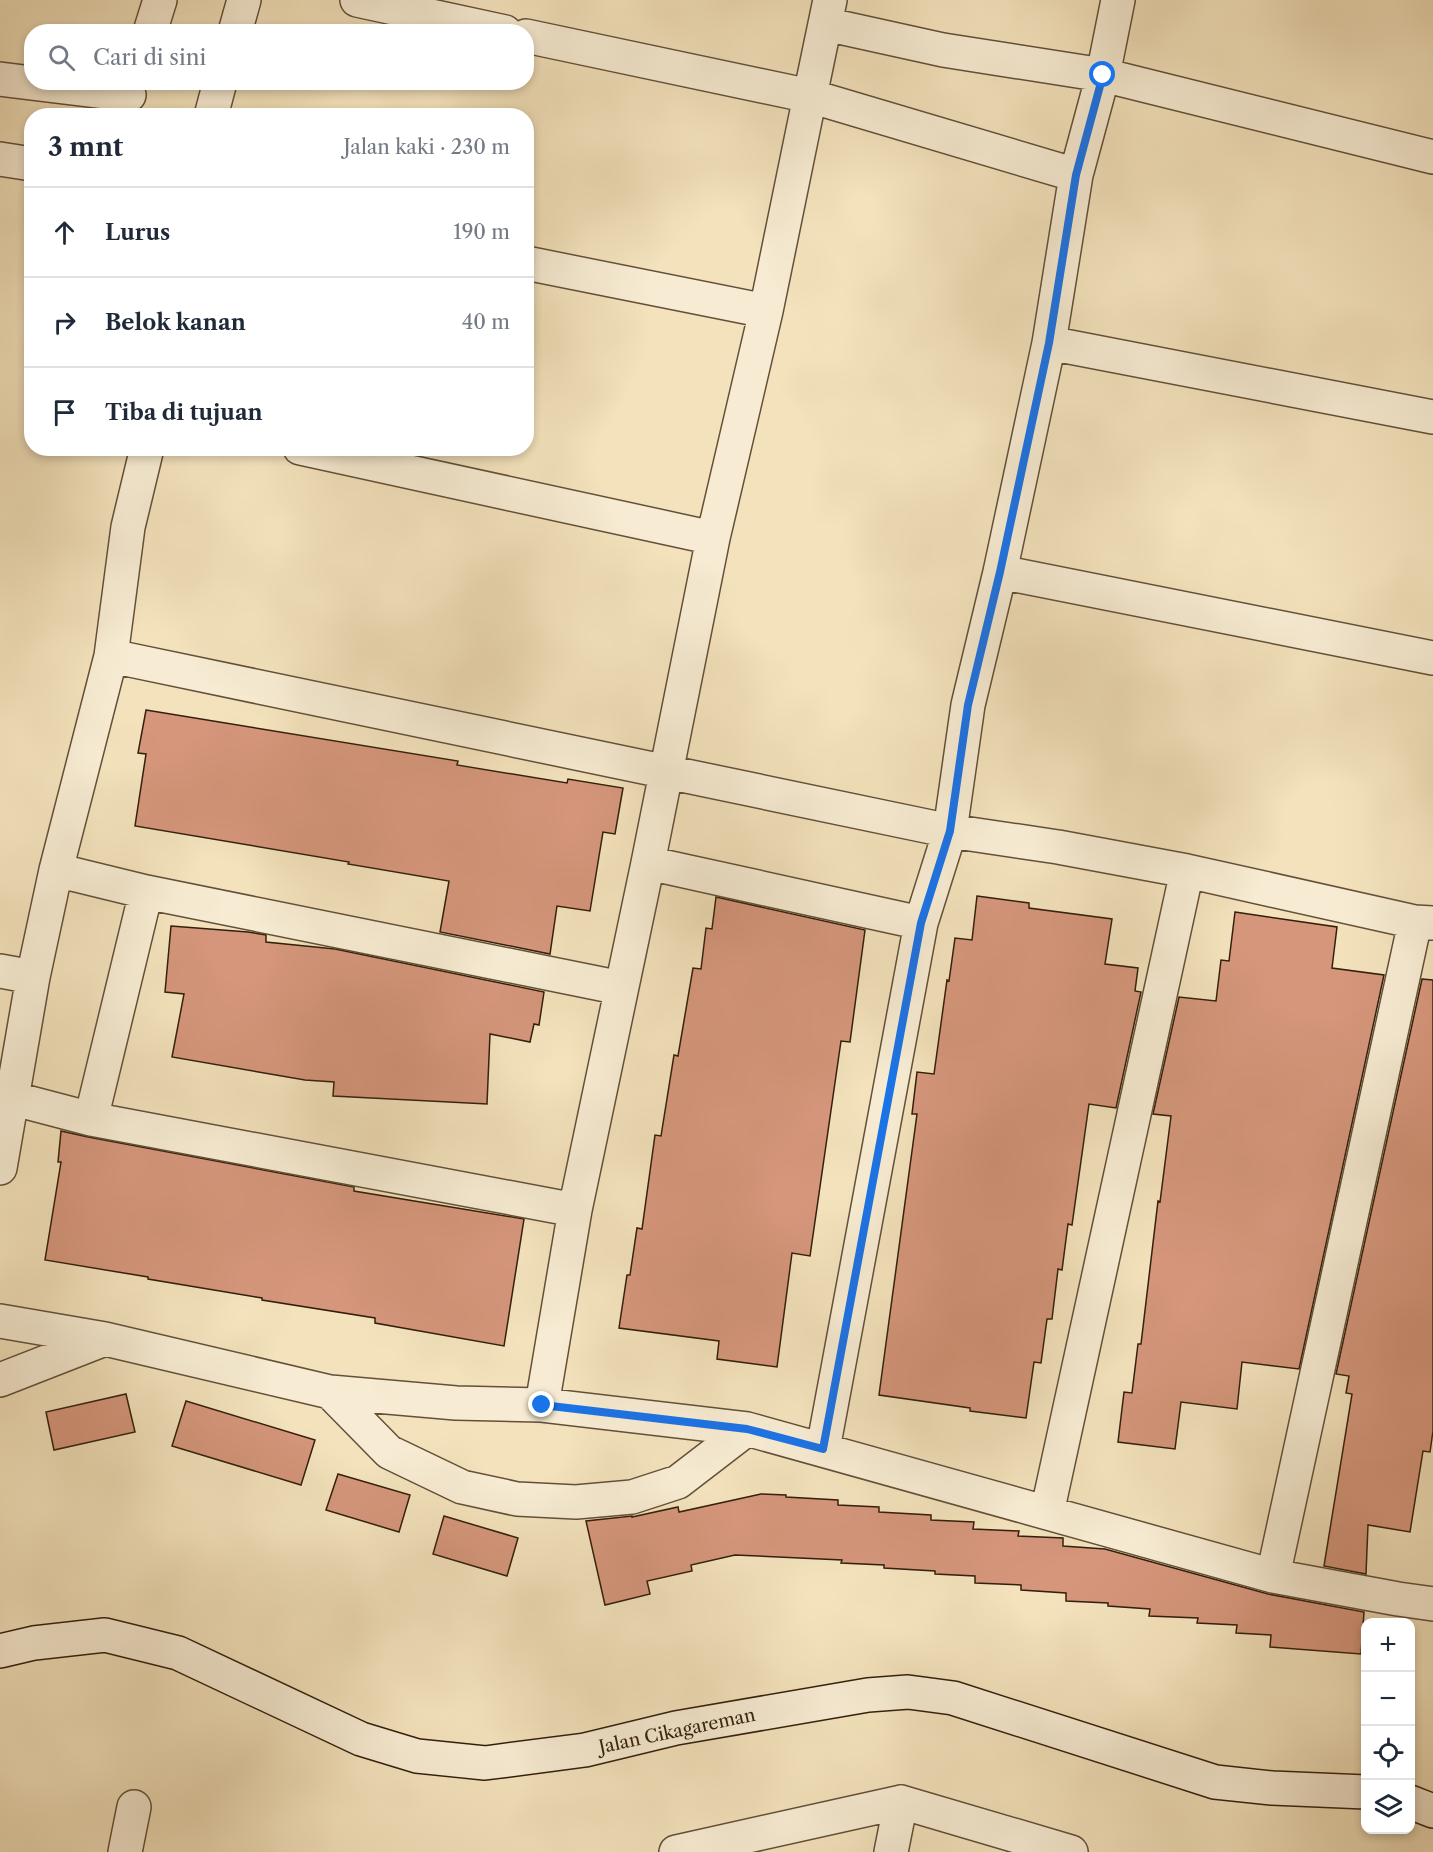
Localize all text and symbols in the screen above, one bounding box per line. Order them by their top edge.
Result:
search box [24,24,534,90]
icon: search [45,41,78,74]
text: Cari di sini [93,44,206,71]
route start [1089,61,1115,87]
text: 3 mnt [48,131,123,163]
text: Jalan kaki · 230 m [344,135,510,159]
icon: ahead [48,216,81,249]
text: Lurus [105,219,170,246]
text: 190 m [453,220,510,244]
icon: right [48,306,81,339]
text: Belok kanan [105,309,246,336]
text: 40 m [462,310,510,334]
icon: arrive [48,396,81,429]
text: Tiba di tujuan [105,399,263,426]
route end [528,1391,554,1417]
map controls [1361,1618,1415,1834]
button: + [1361,1618,1415,1672]
button: − [1361,1672,1415,1726]
street label: Jalan Cikagareman [594,1704,757,1759]
button: locate [1361,1726,1415,1780]
button: layers [1361,1780,1415,1834]

